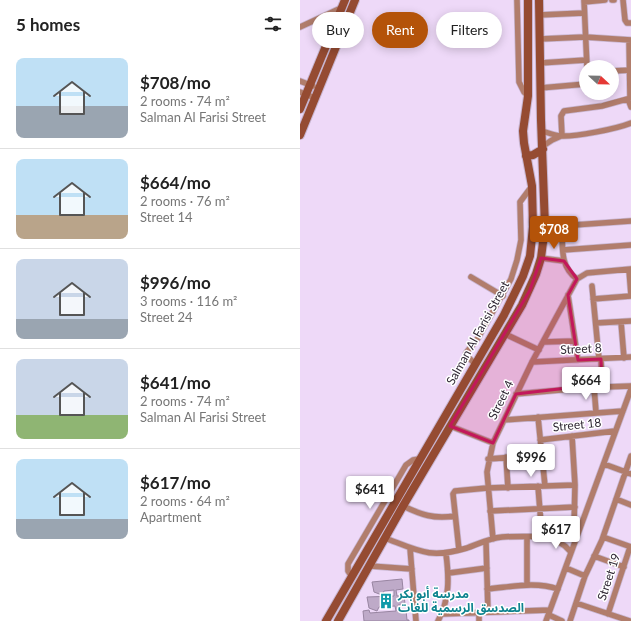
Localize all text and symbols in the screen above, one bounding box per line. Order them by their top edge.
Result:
chip: Buy [312,12,364,48]
chip: Rent [372,12,428,48]
chip: Filters [436,12,502,48]
icon: filters [262,13,284,35]
text: 5 homes [16,14,80,35]
north arrow [579,60,619,100]
map controls [579,60,619,100]
text: $708/mo [140,72,211,93]
icon: home [48,74,96,122]
text: 2 rooms · 74 m² [140,93,230,109]
text: Salman Al Farisi Street [140,109,266,125]
text: $664/mo [140,172,211,193]
icon: home [48,175,96,223]
text: 2 rooms · 76 m² [140,193,230,209]
text: Street 14 [140,209,193,225]
pin: $708 [530,216,578,250]
text: $708 [539,221,569,237]
text: $996/mo [140,272,211,293]
icon: home [48,275,96,323]
street label: Salman Al Farisi Street [443,278,513,387]
text: 3 rooms · 116 m² [140,293,237,309]
text: Street 24 [140,309,193,325]
street label: Street 8 [560,340,602,357]
pin: $664 [562,367,610,401]
text: $641/mo [140,372,211,393]
text: $664 [571,372,601,388]
icon: home [48,375,96,423]
street label: Street 4 [485,378,516,422]
text: 2 rooms · 74 m² [140,393,230,409]
text: Salman Al Farisi Street [140,409,266,425]
street label: Street 18 [552,415,602,435]
pin: $996 [507,444,555,478]
text: $996 [516,449,546,465]
text: $617/mo [140,472,211,493]
icon: home [48,475,96,523]
pin: $641 [346,476,394,510]
text: $641 [355,481,385,497]
text: 2 rooms · 64 m² [140,493,230,509]
text: Apartment [140,509,201,525]
pin: $617 [532,516,580,550]
text: $617 [541,521,571,537]
street label: Street 19 [594,551,623,602]
place label: مدرسة أبو بكر الصدسق الرسمية للغات [397,586,524,615]
building icon: مدرسة أبو بكر الصدسق الرسمية للغات [377,592,395,610]

